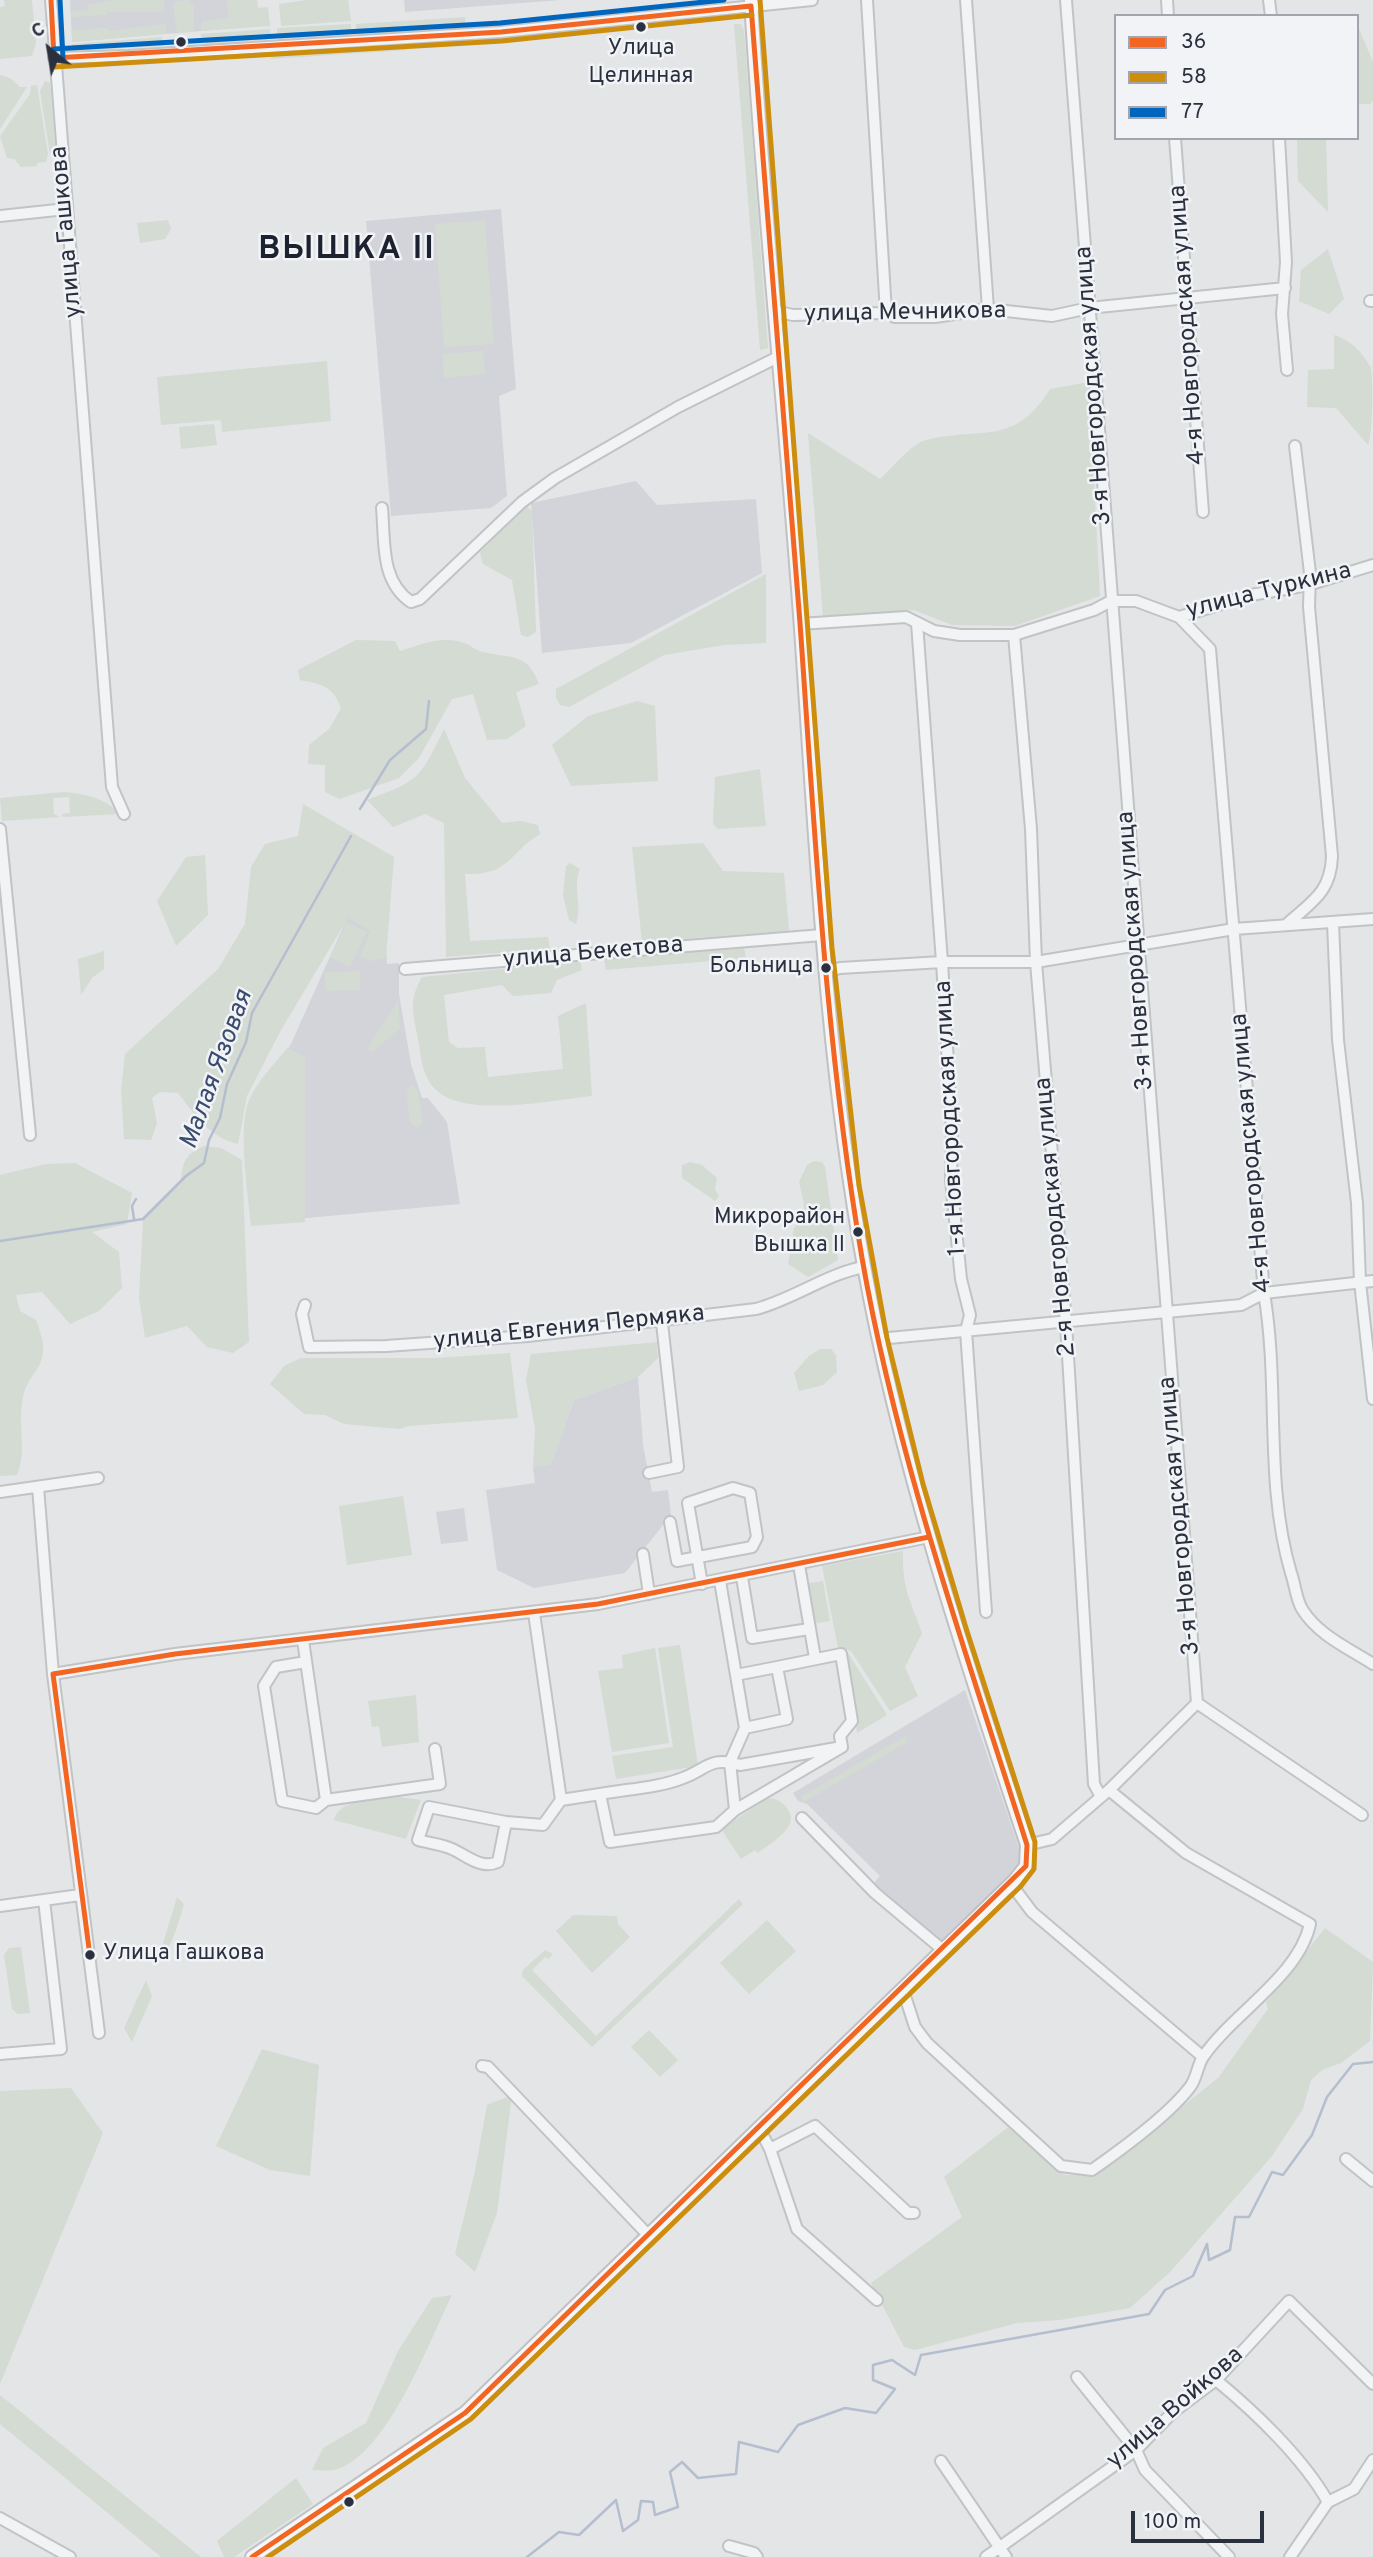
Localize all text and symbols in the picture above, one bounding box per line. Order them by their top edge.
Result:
north arrow [14,14,84,84]
legend [1114,14,1359,140]
text: С [27,17,50,44]
marker: Улица Целинная [634,20,648,34]
text: 36 [1181,29,1206,56]
unlabelled marker [174,35,188,49]
place label: Улица Целинная [589,37,693,88]
text: 58 [1181,64,1207,91]
text: 77 [1181,99,1204,126]
street label: улица Гашкова [46,145,90,319]
street label: 4-я Новгородская улица [1165,184,1213,466]
district label: ВЫШКА II [259,233,435,271]
street label: 3-я Новгородская улица [1071,245,1119,527]
street label: улица Мечникова [803,298,1007,330]
street label: улица Туркина [1183,558,1355,626]
street label: 3-я Новгородская улица [1113,810,1161,1092]
street label: улица Бекетова [502,932,684,976]
place label: Больница [709,955,813,981]
marker: Больница [819,961,833,975]
street label: 1-я Новгородская улица [930,980,974,1256]
water label: Малая Язовая [175,986,261,1154]
street label: 4-я Новгородская улица [1226,1012,1280,1294]
street label: 2-я Новгородская улица [1030,1076,1084,1358]
place label: Микрорайон Вышка II [714,1206,845,1258]
marker: Микрорайон Вышка II [851,1225,865,1239]
street label: улица Евгения Пермяка [432,1300,706,1358]
street label: 3-я Новгородская улица [1154,1375,1208,1657]
place label: Улица Гашкова [103,1942,264,1968]
marker: Улица Гашкова [83,1948,97,1962]
street label: улица Войкова [1102,2342,1250,2476]
unlabelled marker [342,2495,356,2509]
scale bar [1135,2498,1268,2542]
text: 100 m [1144,2509,1201,2536]

